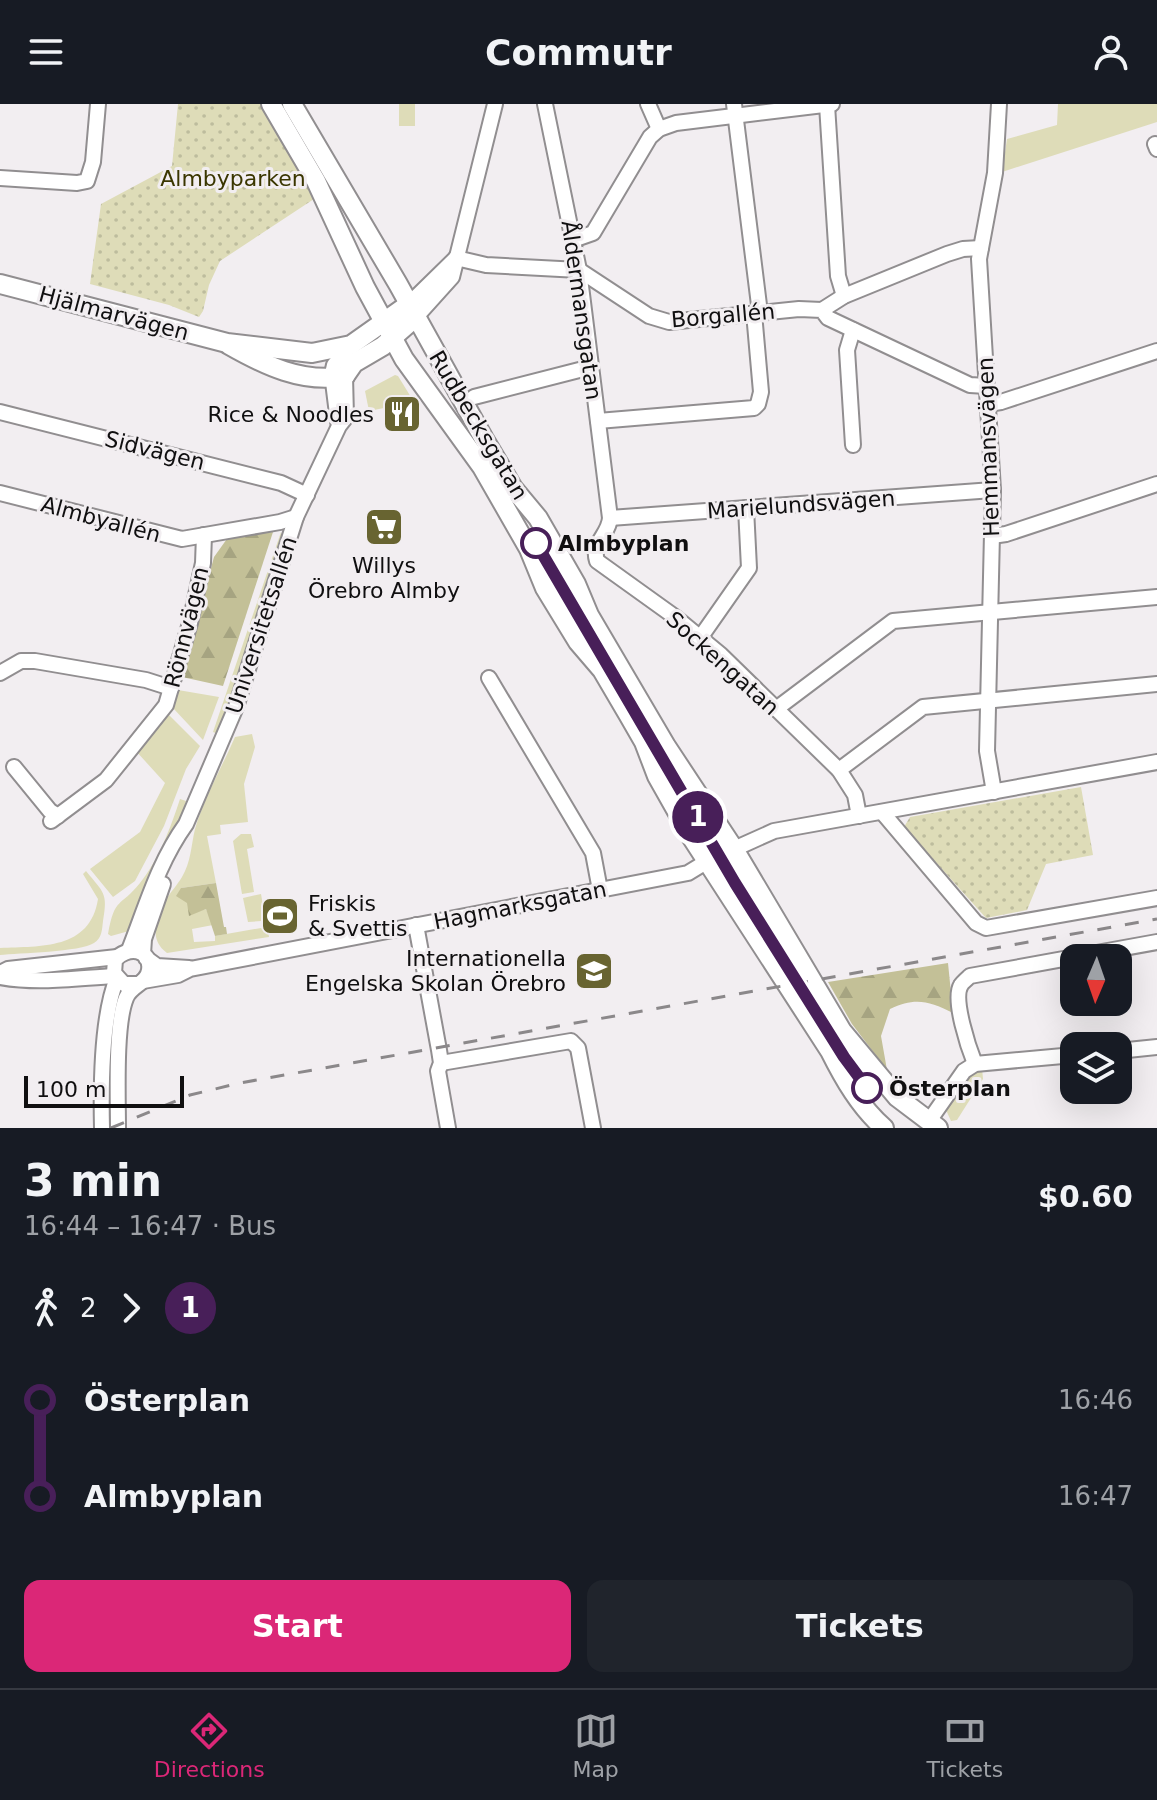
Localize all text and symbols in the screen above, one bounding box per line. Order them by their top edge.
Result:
icon: menu [24,30,68,74]
icon: person [1089,30,1133,74]
text: Commutr [485,32,672,73]
park label: Almbyparken [160,166,306,191]
street label: Åldermansgatan [557,219,607,401]
street label: Hjälmarvägen [36,281,192,346]
street label: Borgallén [670,298,776,332]
street label: Rudbecksgatan [424,346,533,504]
street label: Hemmansvägen [973,357,1004,537]
restaurant icon: Rice & Noodles [381,393,423,435]
place label: Rice & Noodles [207,402,374,427]
street label: Sidvägen [102,426,207,475]
street label: Marielundsvägen [706,485,896,524]
street label: Almbyallén [38,492,163,547]
supermarket icon: Willys Örebro Almby [363,506,405,548]
marker: Almbyplan [521,528,551,558]
place label: Almbyplan [558,531,689,556]
street label: Universitetsallén [221,533,302,717]
place label: Willys Örebro Almby [308,553,460,603]
street label: Rönnvägen [159,564,214,690]
street label: Sockengatan [661,606,784,720]
line badge: 1 [672,791,724,843]
text: 1 [688,800,708,833]
street label: Hagmarksgatan [431,876,609,935]
place label: Friskis & Svettis [308,891,408,941]
sports icon: Friskis & Svettis [259,895,301,937]
north arrow [1060,944,1132,1016]
map controls [1060,944,1132,1104]
place label: Internationella Engelska Skolan Örebro [305,946,566,996]
school or university icon: Internationella Engelska Skolan Örebro [573,950,615,992]
button: layers [1060,1032,1132,1104]
scale bar [24,1072,184,1108]
marker: Österplan [852,1073,882,1103]
place label: Österplan [889,1076,1011,1101]
text: 100 m [36,1077,106,1102]
text: 3 min [24,1155,162,1206]
text: $0.60 [1038,1179,1133,1214]
text: 16:44 – 16:47 · Bus [24,1211,276,1241]
icon: walk [24,1286,68,1330]
icon: forward [109,1286,153,1330]
text: 1 [181,1291,200,1324]
text: 2 [80,1293,97,1323]
text: Österplan [84,1383,250,1418]
text: 16:46 [1058,1385,1133,1415]
text: Almbyplan [84,1479,263,1514]
text: 16:47 [1058,1481,1133,1511]
button: Start [24,1580,571,1672]
button: Tickets [587,1580,1133,1672]
tab: Directions [154,1709,265,1782]
tab: Map [572,1709,619,1782]
tab: Tickets [927,1709,1003,1782]

